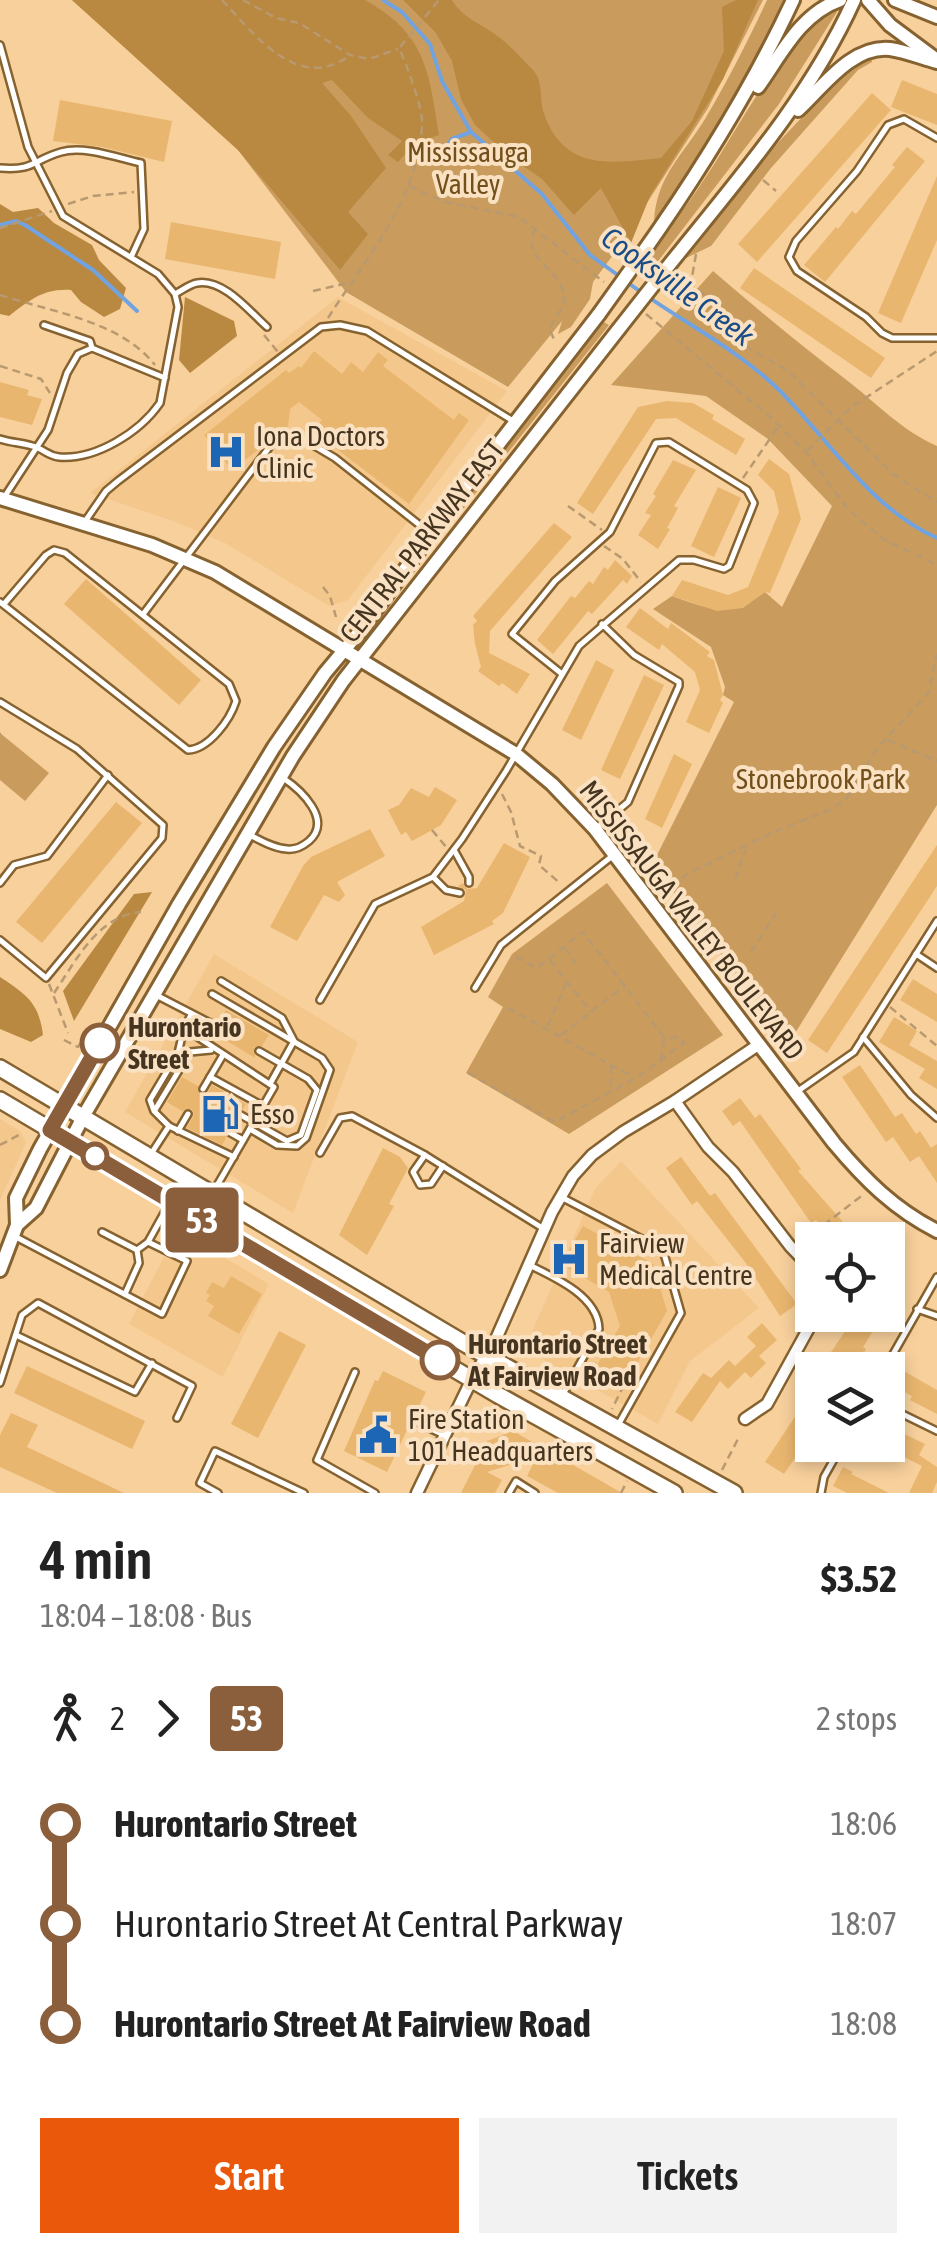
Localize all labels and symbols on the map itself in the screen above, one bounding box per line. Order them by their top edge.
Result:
park label: Mississauga Valley [407,136,529,200]
water label: Cooksville Creek [596,220,761,353]
place label: Iona Doctors Clinic [256,420,385,484]
hospital icon: Iona Doctors Clinic [205,431,247,473]
street label: CENTRAL PARKWAY EAST [333,433,511,649]
park label: Stonebrook Park [736,763,906,795]
street label: MISSISSAUGA VALLEY BOULEVARD [573,774,811,1066]
place label: Hurontario Street [128,1011,242,1075]
marker: Hurontario Street [81,1024,119,1062]
fuel station icon: Esso [199,1093,241,1135]
place label: Esso [250,1098,295,1130]
unlabelled marker [82,1143,108,1169]
line badge: 53 [157,1188,247,1252]
place label: Fairview Medical Centre [599,1227,753,1291]
hospital icon: Fairview Medical Centre [548,1238,590,1280]
place label: Hurontario Street At Fairview Road [467,1328,647,1392]
marker: Hurontario Street At Fairview Road [421,1341,459,1379]
place label: Fire Station 101 Headquarters [408,1403,593,1467]
public building icon: Fire Station 101 Headquarters [357,1414,399,1456]

